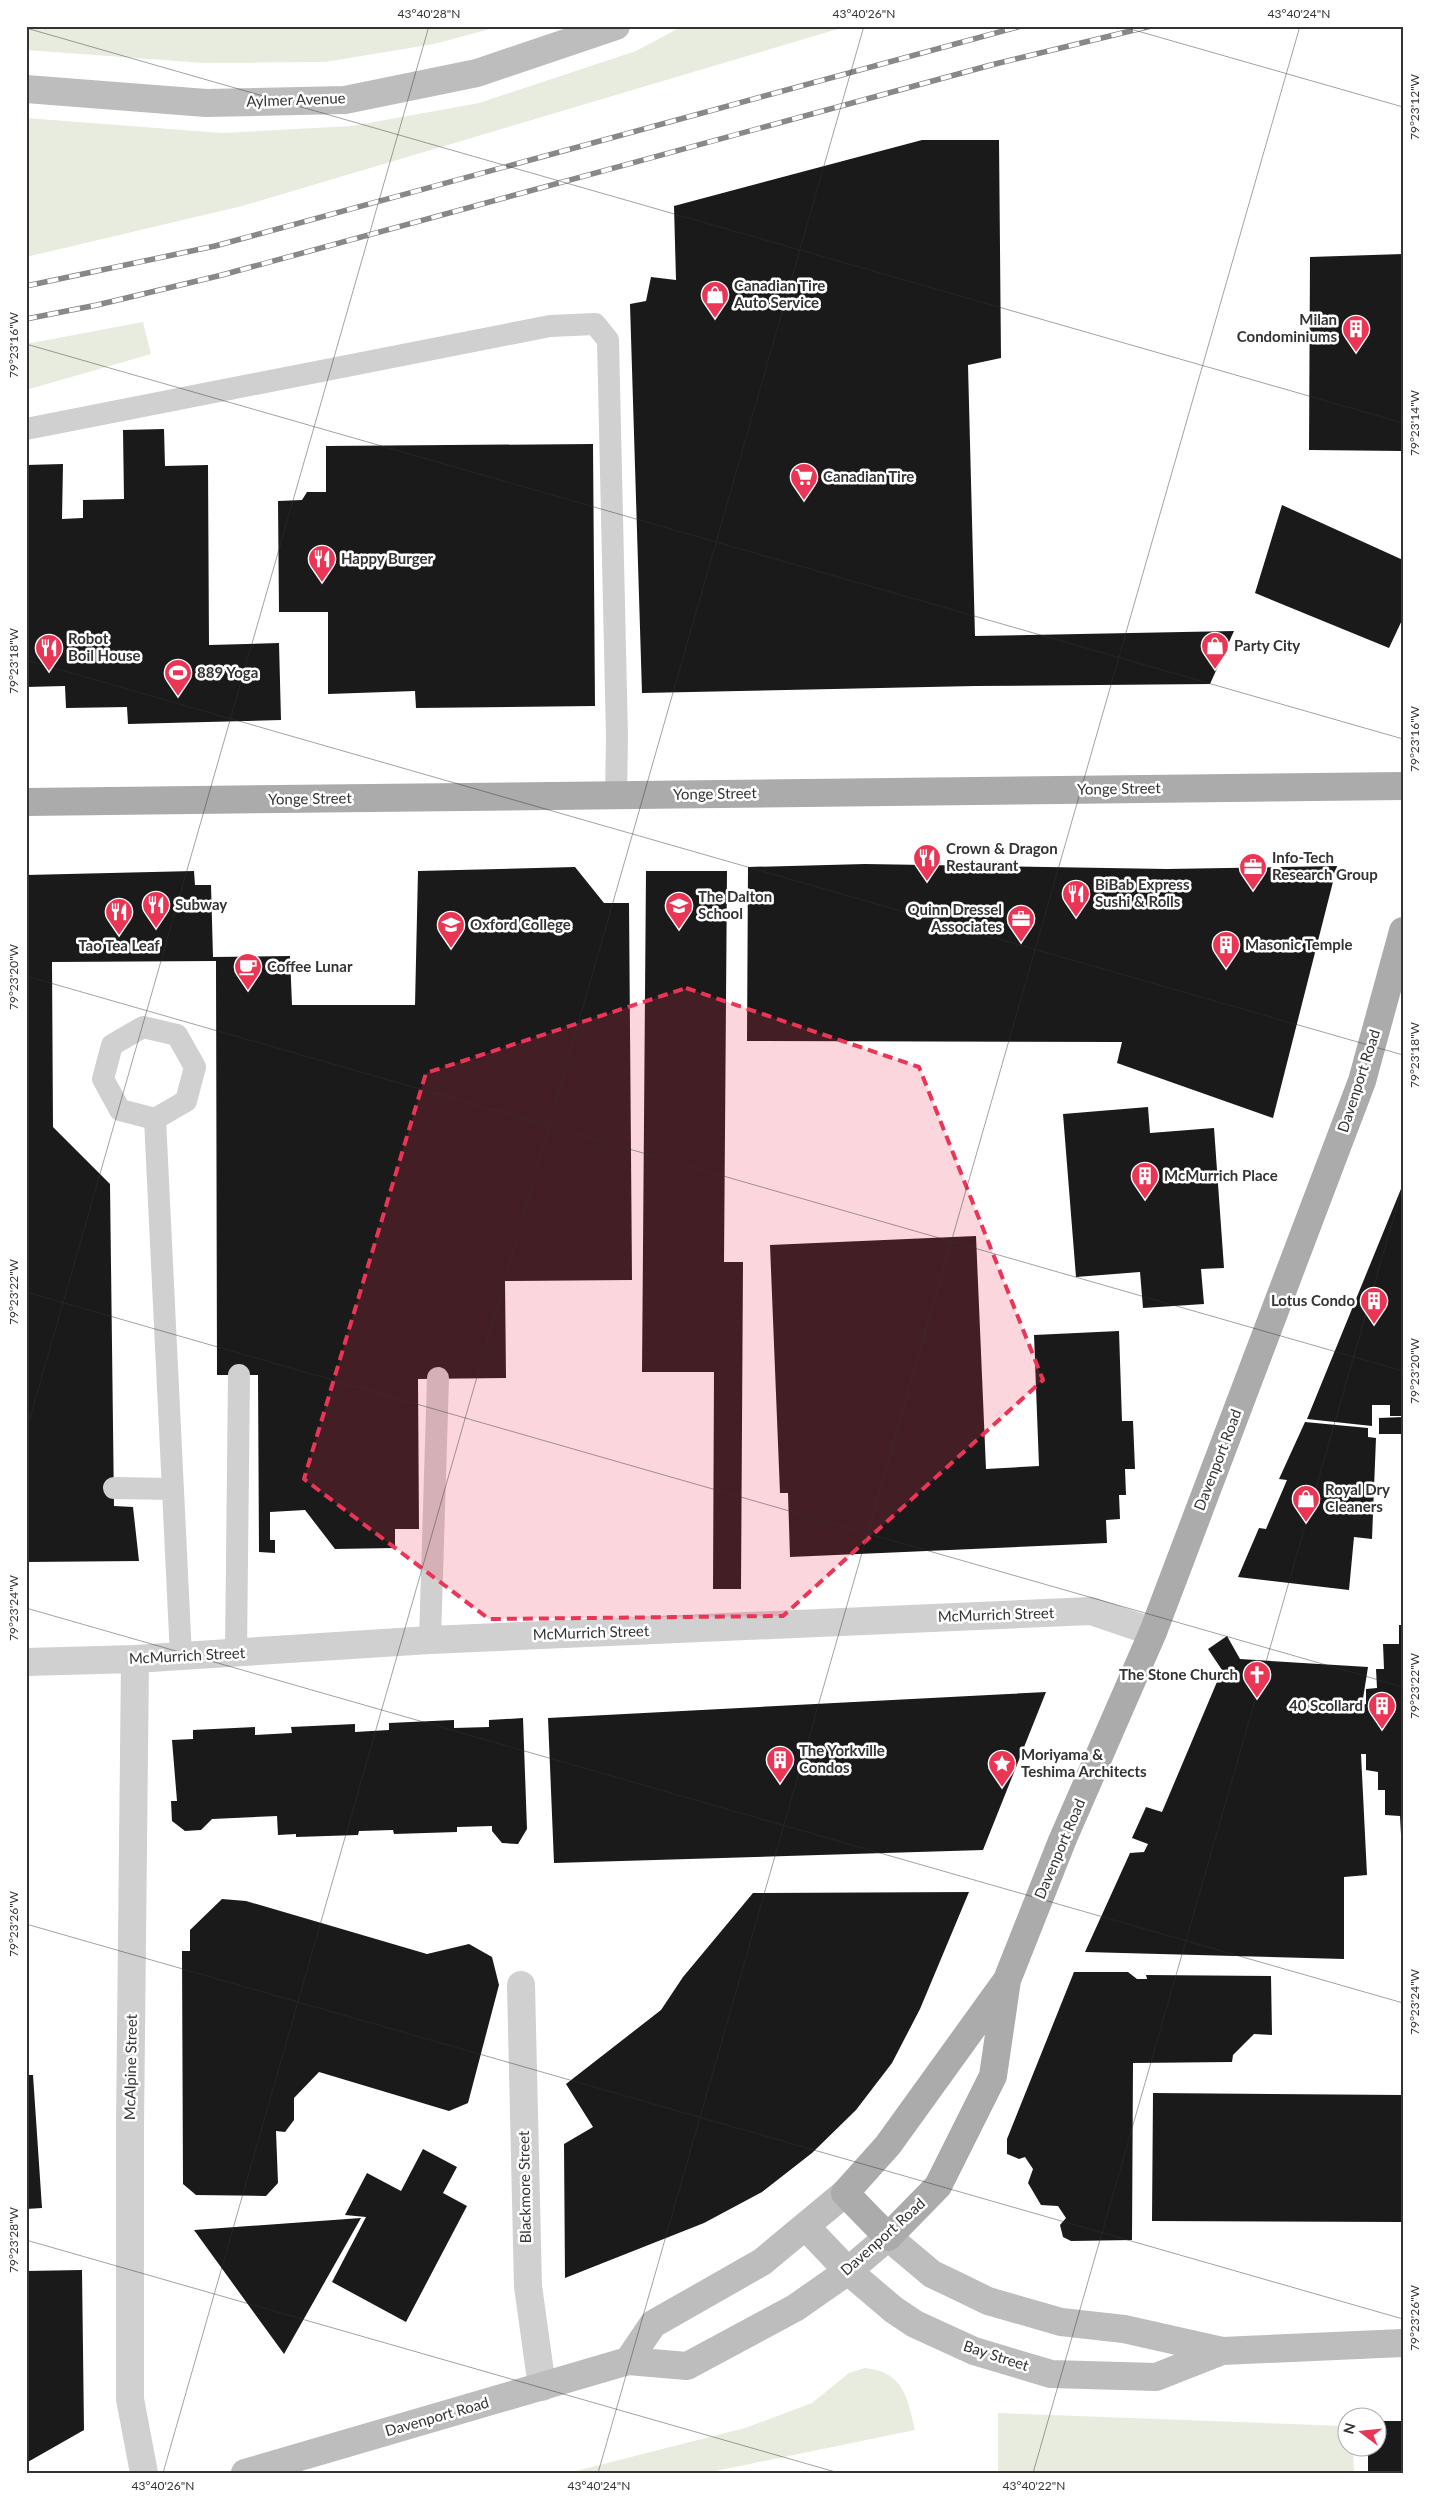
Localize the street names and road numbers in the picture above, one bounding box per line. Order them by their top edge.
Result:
street label: Aylmer Avenue [246,88,346,110]
street label: Yonge Street [1077,778,1162,798]
street label: Yonge Street [673,783,758,803]
street label: Yonge Street [268,788,353,808]
street label: Davenport Road [1333,1027,1383,1134]
street label: Davenport Road [1189,1406,1245,1513]
street label: McMurrich Street [938,1603,1055,1625]
street label: McMurrich Street [533,1621,650,1643]
street label: McMurrich Street [128,1643,246,1667]
street label: Davenport Road [1030,1796,1088,1901]
street label: McAlpine Street [120,2013,140,2120]
street label: Blackmore Street [514,2130,534,2243]
street label: Davenport Road [836,2194,928,2279]
street label: Bay Street [961,2336,1032,2374]
street label: Davenport Road [383,2393,491,2439]

